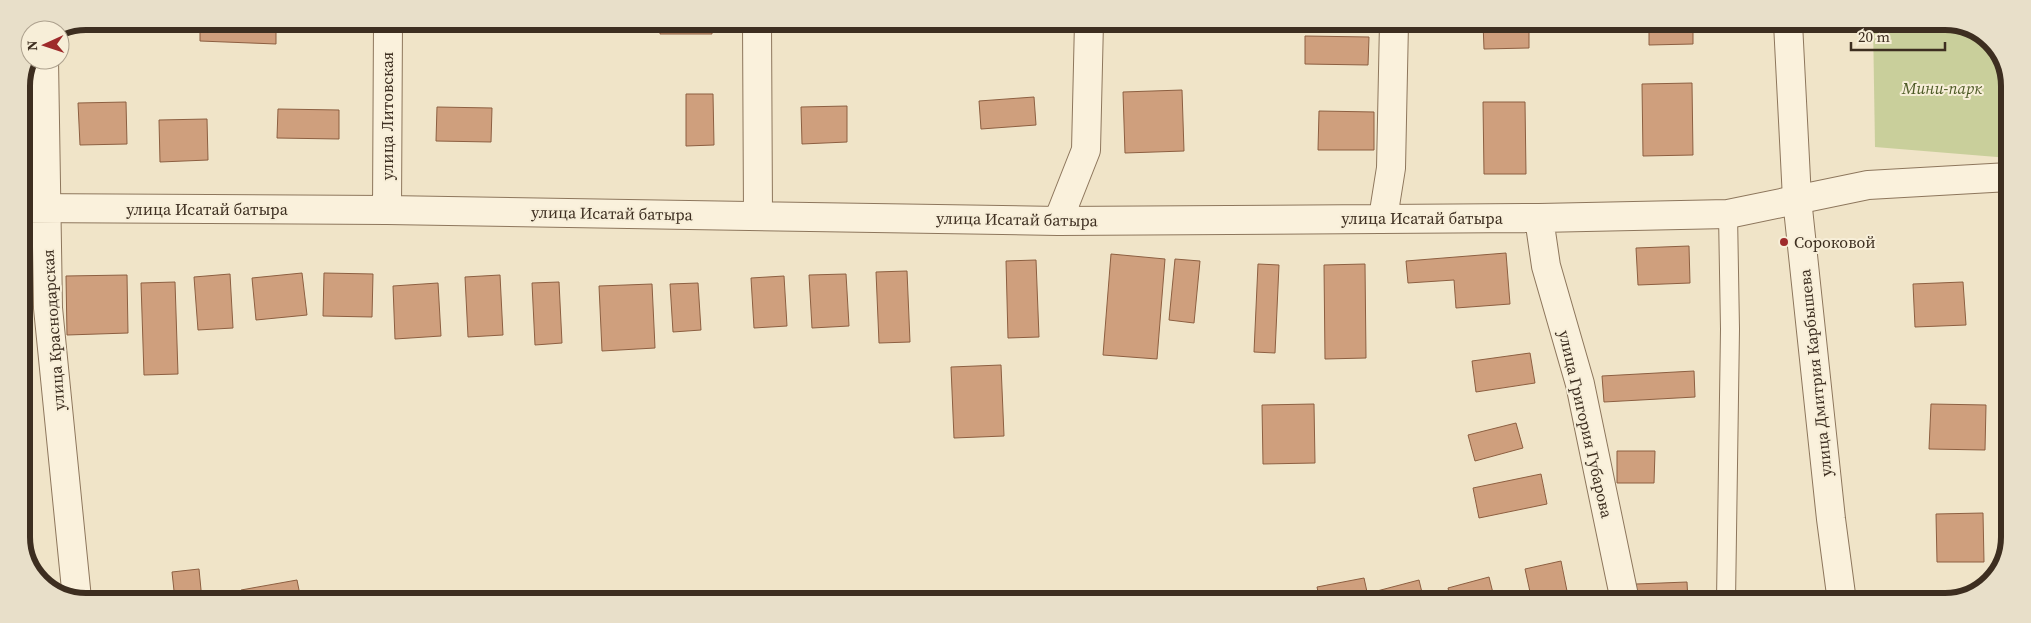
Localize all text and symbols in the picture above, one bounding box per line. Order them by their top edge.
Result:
north arrow [20,20,70,70]
scale bar [1851,20,1945,52]
text: 20 m [1858,26,1890,47]
text: N [22,40,42,51]
street label: улица Литовская [376,52,398,180]
park label: Мини-парк [1901,77,1982,99]
street label: улица Исатай батыра [126,198,289,220]
street label: улица Исатай батыра [531,201,694,225]
street label: улица Исатай батыра [936,207,1099,231]
street label: улица Исатай батыра [1341,207,1504,229]
place label: Сороковой [1794,231,1876,253]
marker: Сороковой [1778,236,1790,248]
street label: улица Краснодарская [36,249,70,411]
street label: улица Дмитрия Карбышева [1793,267,1837,478]
street label: улица Григория Губарова [1554,328,1618,521]

